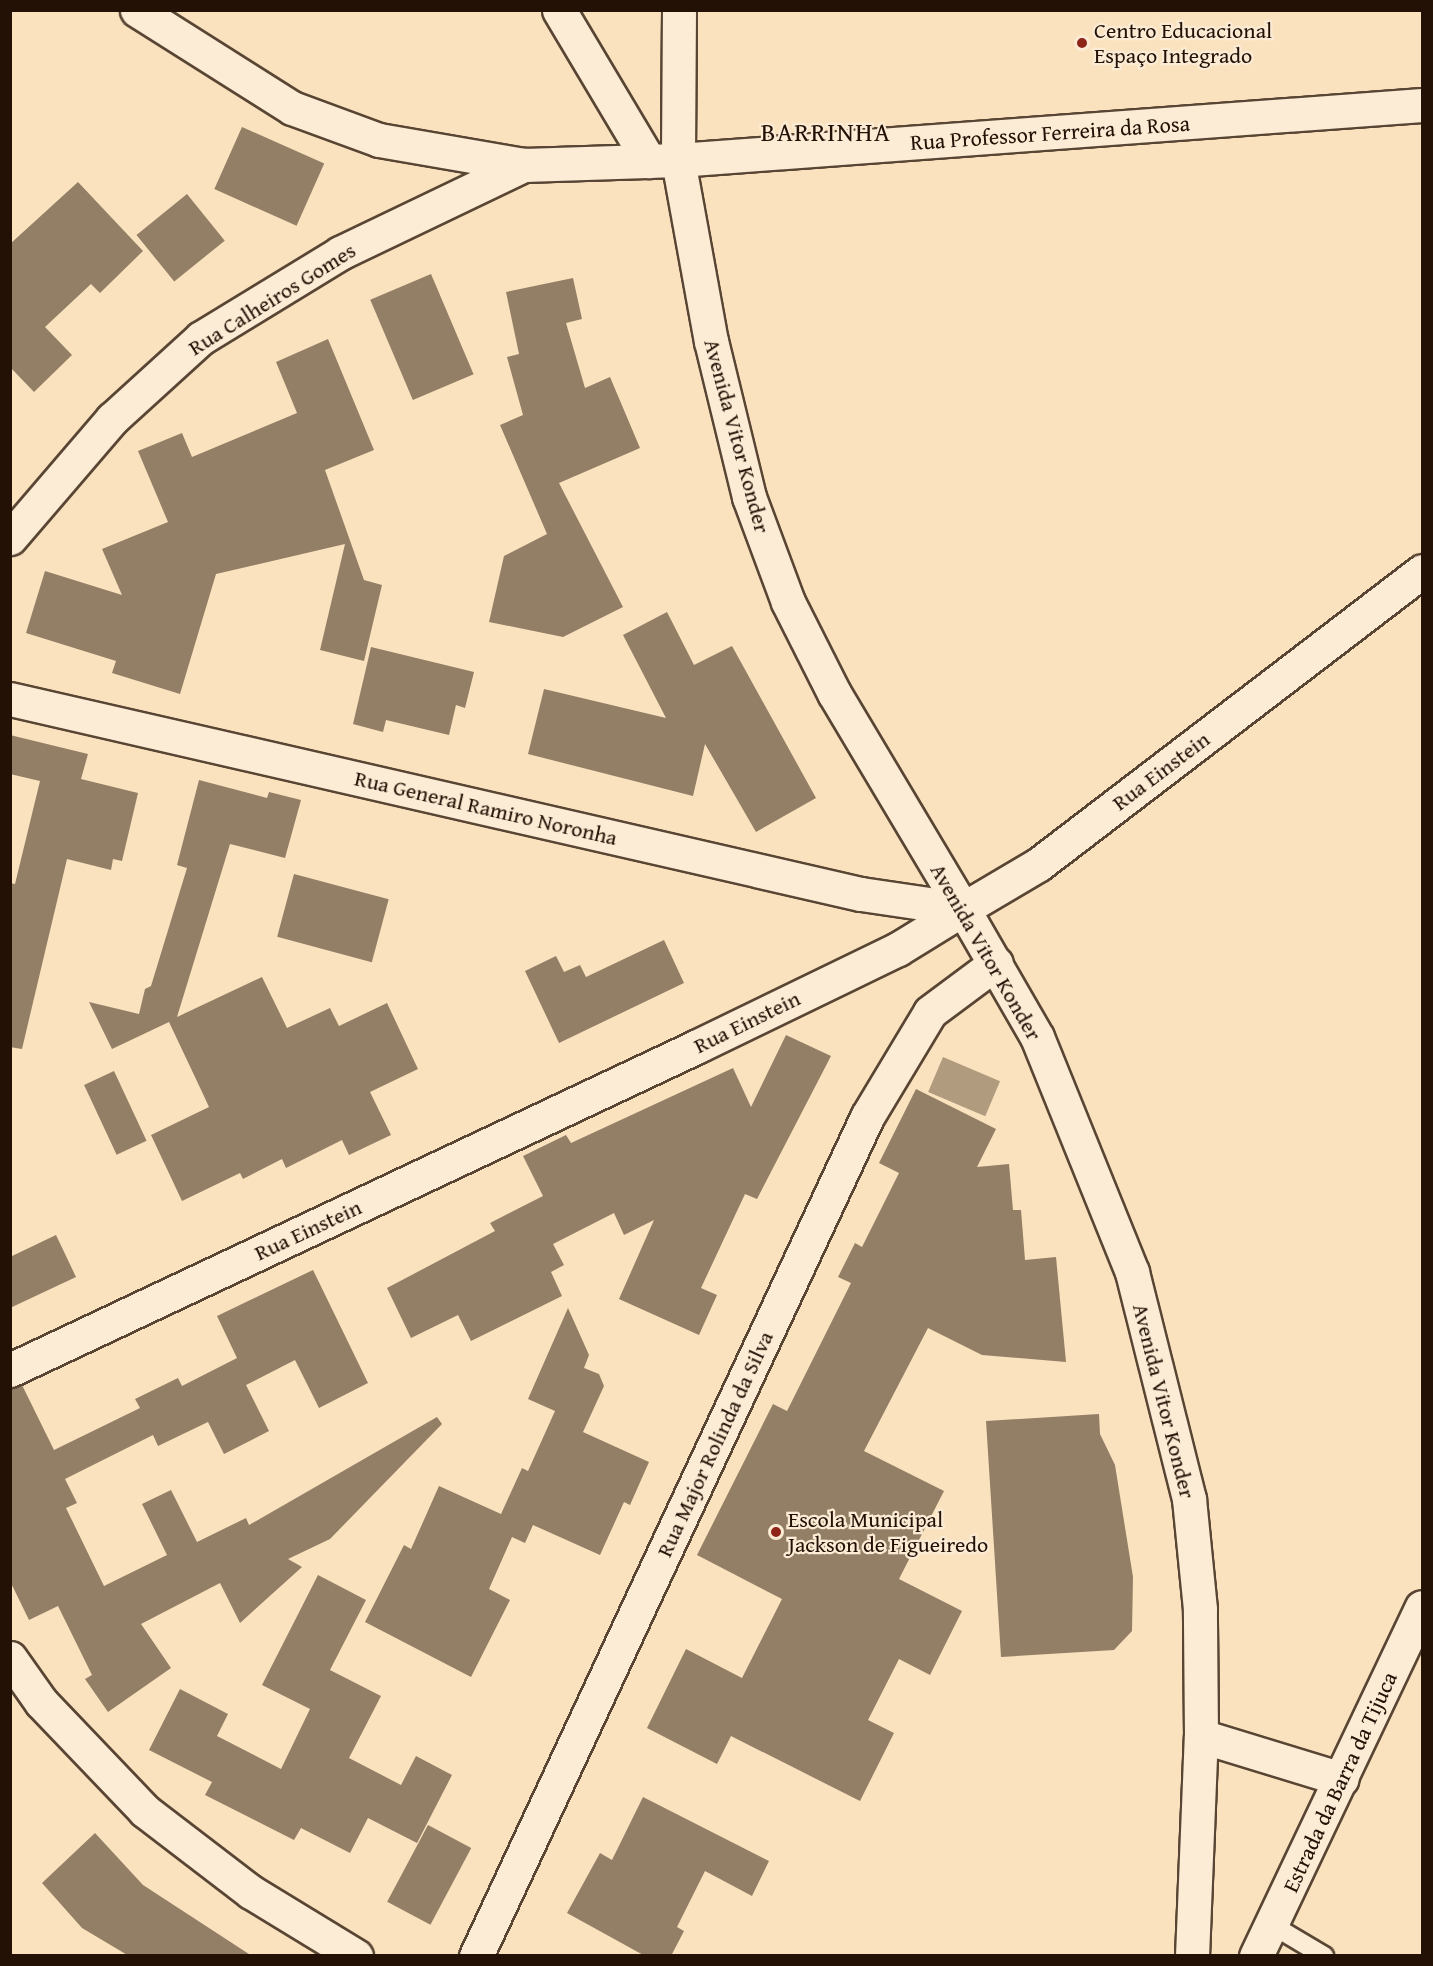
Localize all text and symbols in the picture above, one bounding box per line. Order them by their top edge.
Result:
place label: Centro Educacional Espaço Integrado [1094,17,1272,68]
marker: Centro Educacional Espaço Integrado [1075,36,1089,50]
street label: Rua Professor Ferreira da Rosa [909,110,1191,156]
district label: BARRINHA [761,116,891,148]
street label: Rua Calheiros Gomes [184,237,360,361]
street label: Avenida Vitor Konder [698,336,776,536]
street label: Rua Einstein [1107,726,1215,816]
street label: Rua General Ramiro Noronha [352,765,620,851]
street label: Avenida Vitor Konder [925,859,1047,1045]
street label: Rua Einstein [690,985,804,1059]
street label: Rua Einstein [250,1194,366,1266]
street label: Avenida Vitor Konder [1127,1301,1201,1501]
street label: Rua Major Rolinda da Silva [651,1327,779,1561]
place label: Escola Municipal Jackson de Figueiredo [788,1506,988,1558]
marker: Escola Municipal Jackson de Figueiredo [769,1525,783,1539]
street label: Estrada da Barra da Tijuca [1277,1668,1403,1896]

